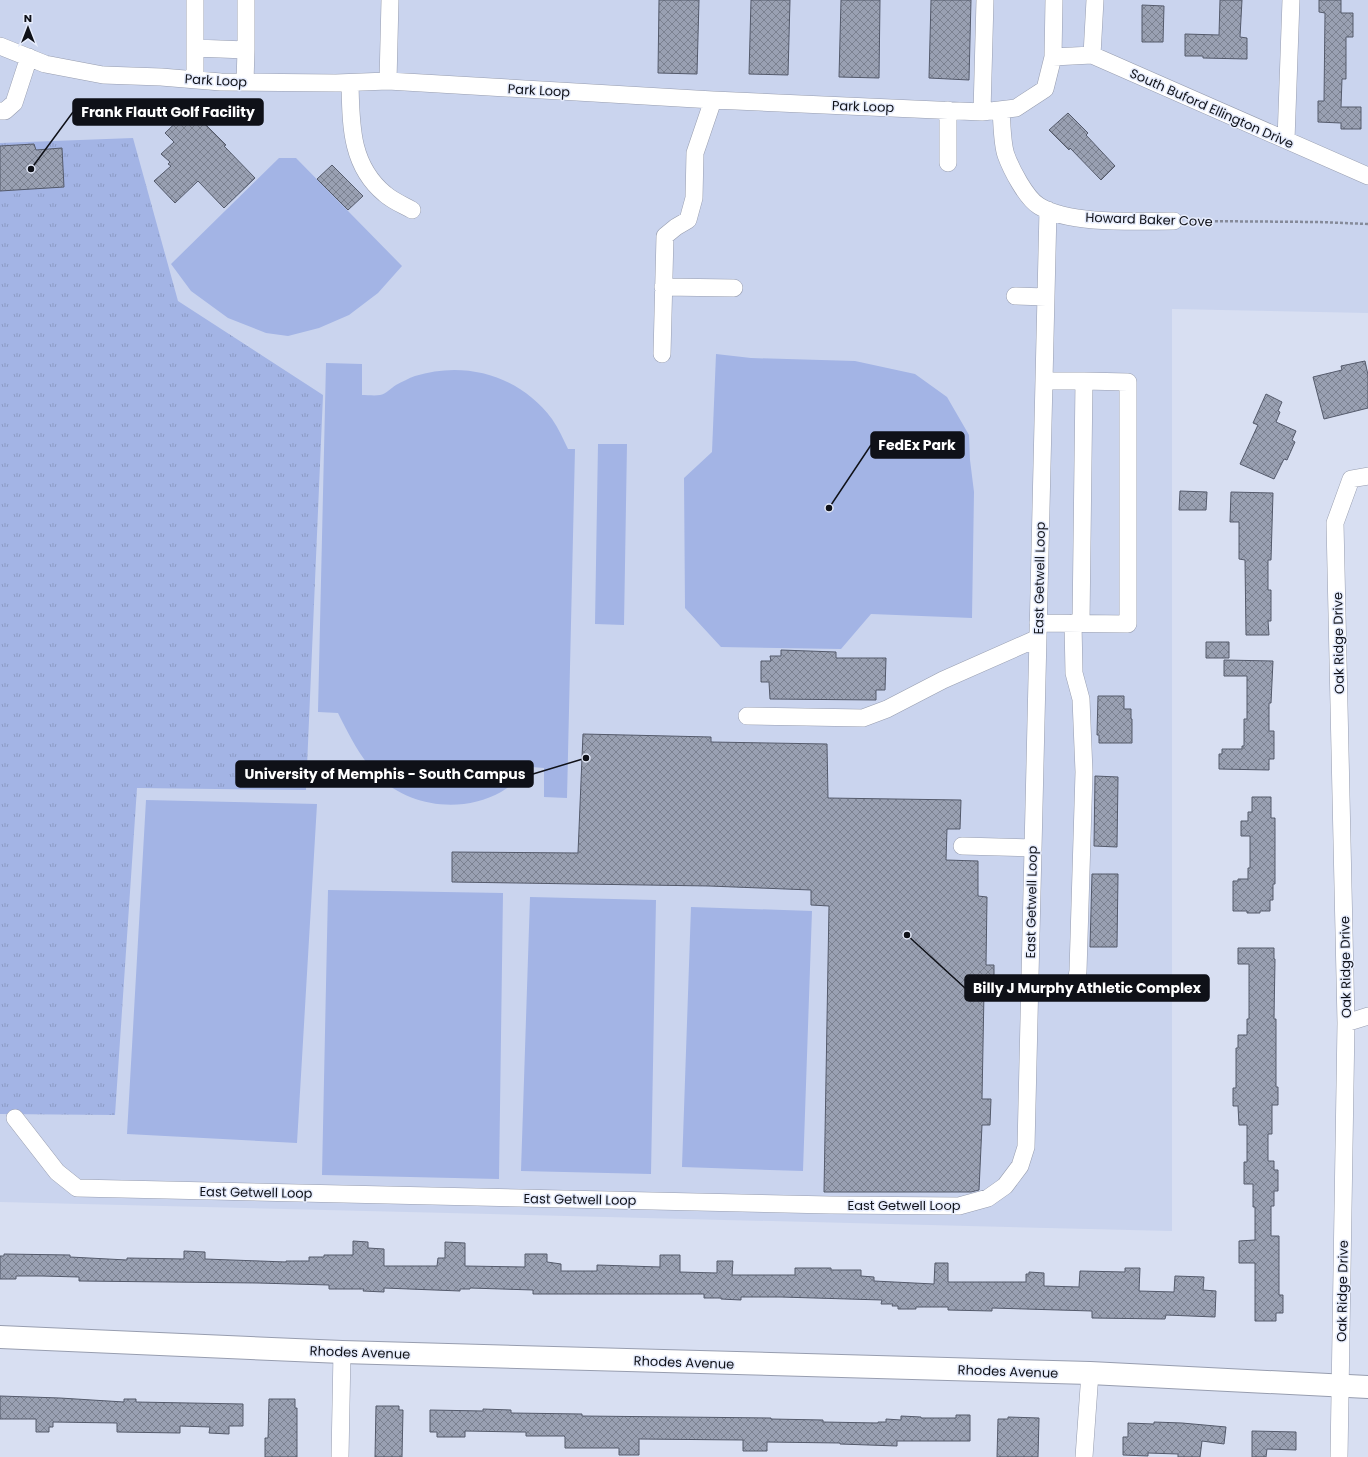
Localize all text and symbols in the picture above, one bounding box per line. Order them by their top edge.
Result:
north arrow [8,8,48,48]
text: N [24,10,32,26]
street label: South Buford Ellington Drive [1127,64,1297,153]
street label: Park Loop [184,69,248,92]
street label: Park Loop [507,79,571,102]
street label: Park Loop [831,96,895,117]
callout: Frank Flautt Golf Facility [73,99,263,125]
text: Frank Flautt Golf Facility [81,102,255,122]
street label: Howard Baker Cove [1085,208,1213,231]
callout: FedEx Park [871,432,964,458]
text: FedEx Park [878,435,956,455]
street label: East Getwell Loop [1029,521,1050,635]
street label: Oak Ridge Drive [1328,592,1349,694]
callout: University of Memphis - South Campus [236,761,533,787]
text: University of Memphis - South Campus [244,764,526,784]
street label: East Getwell Loop [1021,845,1042,959]
street label: Oak Ridge Drive [1335,916,1356,1018]
callout: Billy J Murphy Athletic Complex [965,975,1209,1001]
text: Billy J Murphy Athletic Complex [973,978,1202,998]
street label: East Getwell Loop [199,1182,313,1203]
street label: East Getwell Loop [523,1189,637,1210]
street label: East Getwell Loop [848,1196,961,1215]
street label: Oak Ridge Drive [1332,1240,1353,1342]
street label: Rhodes Avenue [309,1341,411,1364]
street label: Rhodes Avenue [633,1351,735,1374]
street label: Rhodes Avenue [957,1360,1059,1383]

